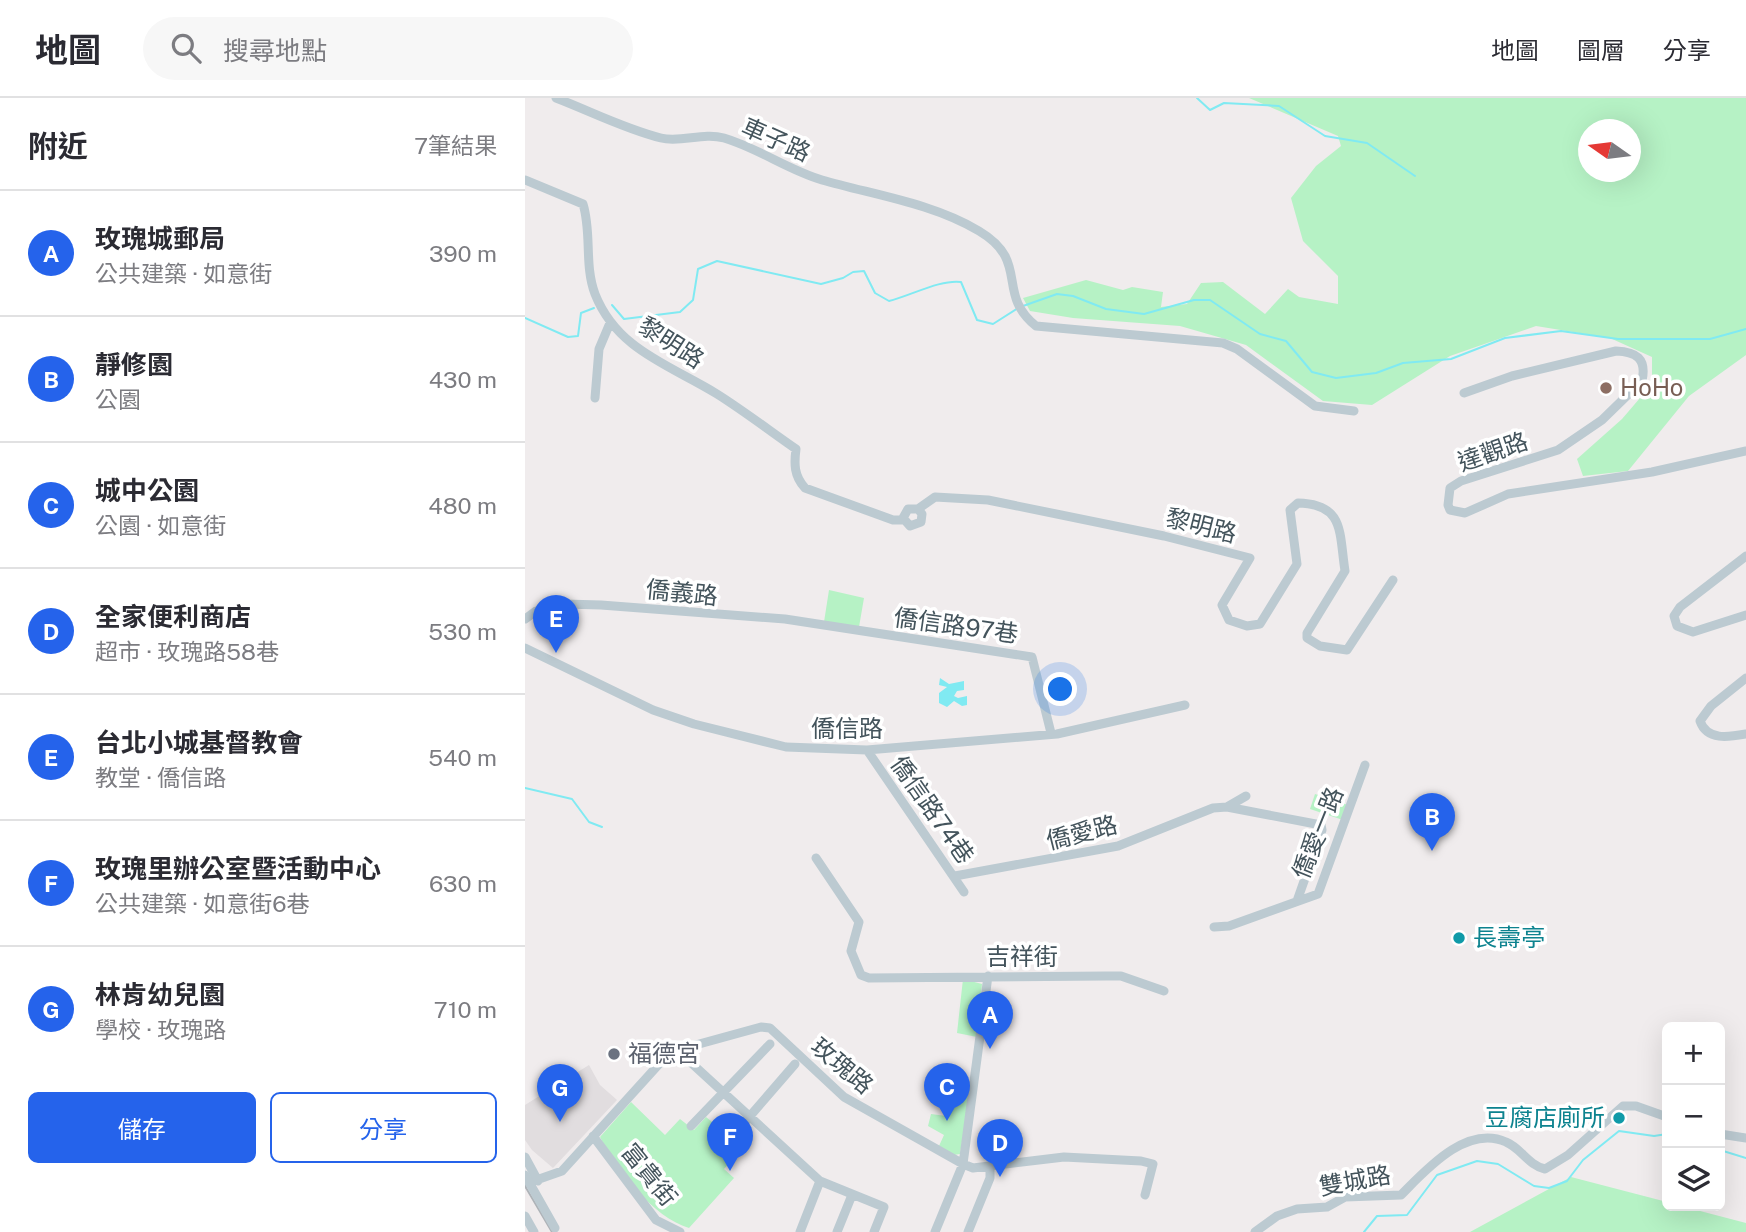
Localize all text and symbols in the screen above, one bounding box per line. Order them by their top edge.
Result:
search box [143,17,633,80]
icon: search [167,29,205,67]
text: 地圖 [35,31,101,69]
text: 搜尋地點 [223,35,327,66]
text: 地圖 [1491,36,1539,64]
text: 圖層 [1577,36,1625,64]
text: 分享 [1663,36,1711,64]
street label: 車子路 [738,112,815,167]
north arrow [1578,119,1641,182]
text: 附近 [28,128,88,164]
text: 7筆結果 [414,132,497,159]
text: 玫瑰城郵局 [95,223,225,254]
text: A [43,240,59,267]
text: 390 m [429,240,497,267]
text: 公共建築 · 如意街 [95,260,272,287]
street label: 黎明路 [634,311,709,374]
text: 靜修園 [95,349,173,380]
text: B [43,366,59,393]
text: 430 m [429,366,497,393]
place label: HoHo [1620,373,1683,401]
marker: HoHo [1598,380,1614,396]
text: 公園 [95,386,141,413]
street label: 達觀路 [1454,426,1531,476]
text: 城中公園 [95,475,199,506]
text: C [43,492,59,519]
text: 480 m [428,492,497,519]
street label: 黎明路 [1163,503,1240,547]
text: 公園 · 如意街 [95,512,226,539]
street label: 僑義路 [645,574,719,610]
pin: E [533,595,579,653]
text: 全家便利商店 [95,601,251,632]
street label: 僑信路97巷 [892,602,1020,648]
text: D [43,618,59,645]
text: 530 m [428,618,497,645]
text: 超市 · 玫瑰路58巷 [95,638,279,665]
your location [1043,672,1077,706]
street label: 僑信路 [811,714,883,742]
text: 台北小城基督教會 [95,727,303,758]
text: E [44,744,58,771]
text: 540 m [428,744,497,771]
street label: 僑信路74巷 [886,750,980,869]
text: 教堂 · 僑信路 [95,764,226,791]
street label: 僑愛一路 [1286,783,1348,882]
pin: B [1409,793,1455,851]
street label: 僑愛路 [1043,810,1120,854]
text: 玫瑰里辦公室暨活動中心 [95,853,381,884]
text: F [44,870,58,897]
text: 630 m [429,870,497,897]
text: 公共建築 · 如意街6巷 [95,890,310,917]
place label: 長壽亭 [1473,923,1545,951]
marker: 長壽亭 [1451,930,1467,946]
street label: 吉祥街 [986,942,1058,970]
text: 林肯幼兒園 [95,979,225,1010]
pin: A [967,991,1013,1049]
text: G [42,996,60,1023]
text: 710 m [434,996,497,1023]
text: 學校 · 玫瑰路 [95,1016,226,1043]
map controls [1662,1022,1725,1211]
button: + [1662,1022,1725,1085]
street label: 玫瑰路 [806,1031,879,1099]
place label: 福德宮 [628,1039,700,1067]
marker: 福德宮 [606,1046,622,1062]
pin: C [924,1063,970,1121]
pin: G [537,1064,583,1122]
button: − [1662,1085,1725,1148]
button: 儲存 [28,1092,256,1163]
button: 分享 [270,1092,497,1163]
place label: 豆腐店廁所 [1485,1103,1605,1131]
marker: 豆腐店廁所 [1611,1110,1627,1126]
pin: F [707,1113,753,1171]
pin: D [977,1119,1023,1177]
street label: 富貴街 [616,1138,683,1211]
button: layers [1662,1148,1725,1211]
street label: 雙城路 [1317,1160,1393,1200]

